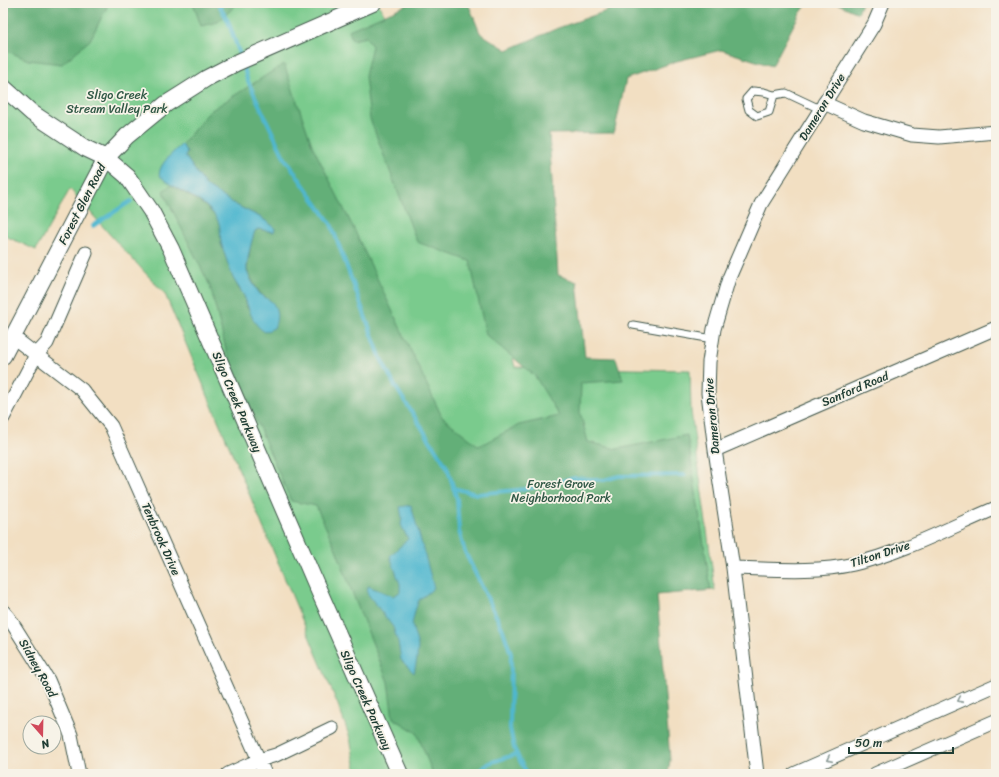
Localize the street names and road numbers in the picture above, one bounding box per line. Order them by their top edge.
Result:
street label: Dameron Drive [792,69,852,145]
street label: Forest Glen Road [52,159,112,249]
street label: Sligo Creek Parkway [206,348,269,457]
street label: Sanford Road [818,365,893,413]
street label: Dameron Drive [698,377,726,455]
street label: Tenbrook Drive [135,499,187,579]
street label: Tilton Drive [847,534,913,574]
street label: Sidney Road [13,634,64,703]
street label: Sligo Creek Parkway [334,646,398,755]

